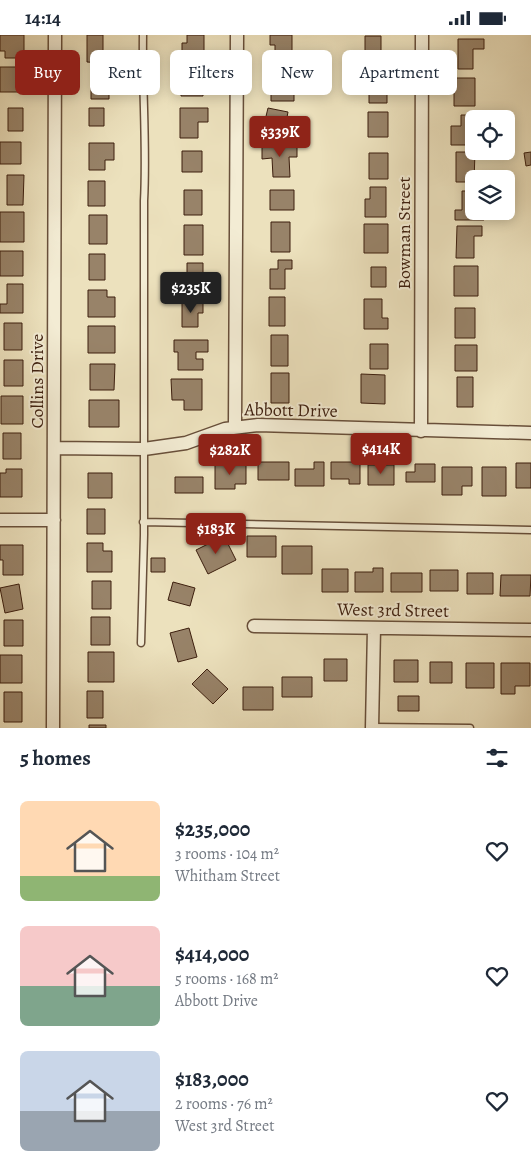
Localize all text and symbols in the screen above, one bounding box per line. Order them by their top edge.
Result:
text: 14:14 [25,5,61,31]
chip: Buy [15,50,80,95]
chip: Rent [90,50,160,95]
chip: Filters [170,50,252,95]
chip: New [262,50,332,95]
chip: Apartment [342,50,457,95]
map controls [465,110,515,220]
button: locate [465,110,515,160]
pin: $339K [245,115,315,158]
text: $339K [260,121,300,143]
button: layers [465,170,515,220]
street label: Bowman Street [392,176,416,290]
pin: $235K [156,271,226,314]
text: $235K [171,277,211,299]
street label: Collins Drive [25,334,49,428]
street label: Abbott Drive [243,397,338,423]
pin: $282K [195,433,265,476]
pin: $414K [346,433,416,475]
text: $414K [362,438,400,460]
text: $282K [209,439,251,461]
pin: $183K [181,513,251,555]
text: $183K [197,518,235,540]
street label: West 3rd Street [336,597,449,623]
text: 5 homes [20,744,91,772]
icon: filters [483,744,511,772]
text: $235,000 [175,815,250,843]
icon: home [60,821,120,881]
icon: heart [483,837,511,865]
text: 3 rooms · 104 m² [175,843,279,865]
text: Whitham Street [175,865,280,887]
text: $414,000 [175,940,249,968]
icon: home [60,946,120,1006]
icon: heart [483,962,511,990]
text: 5 rooms · 168 m² [175,968,279,990]
text: Abbott Drive [175,990,258,1012]
text: $183,000 [175,1065,249,1093]
icon: home [60,1071,120,1131]
icon: heart [483,1087,511,1115]
text: 2 rooms · 76 m² [175,1093,273,1115]
text: West 3rd Street [175,1115,275,1137]

